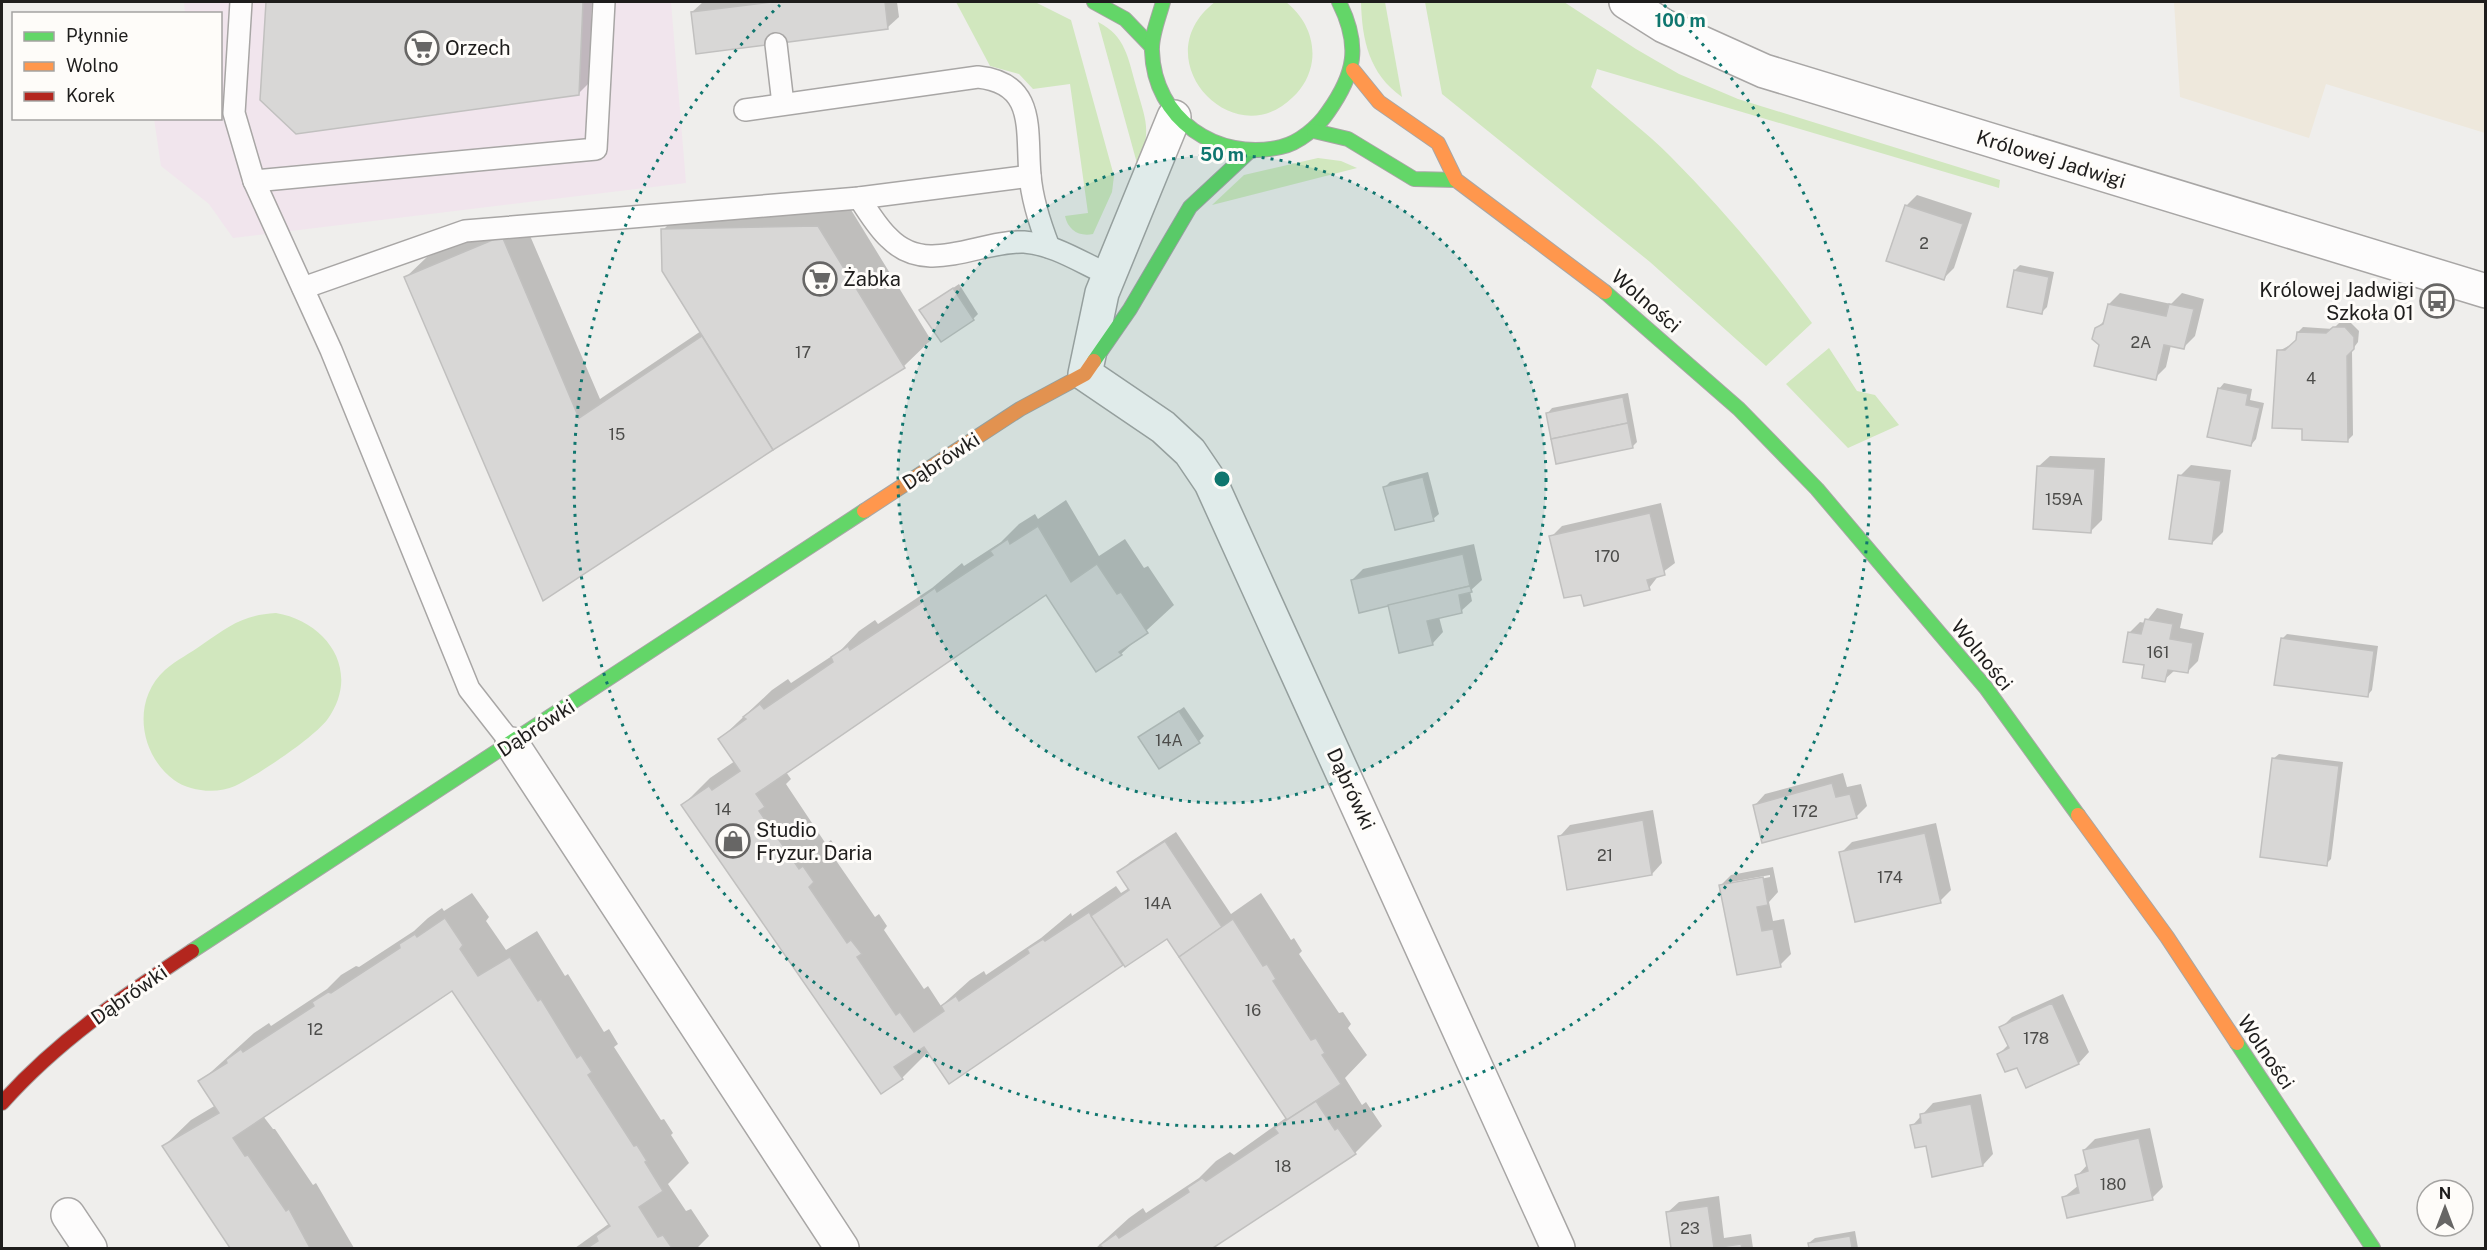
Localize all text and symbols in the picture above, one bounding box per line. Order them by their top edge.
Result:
text: 100 m [1654,10,1706,31]
legend [12,12,222,120]
text: Płynnie [66,25,129,46]
supermarket icon: Orzech [404,30,440,66]
place label: Orzech [445,36,511,60]
text: Wolno [66,55,118,76]
text: Korek [66,85,115,106]
street label: Królowej Jadwigi [1973,125,2129,193]
text: 50 m [1200,144,1244,165]
house number: 2 [1919,234,1929,253]
supermarket icon: Żabka [802,261,838,297]
street label: Wolności [1606,264,1686,338]
place label: Żabka [843,267,901,291]
place label: Królowej Jadwigi Szkoła 01 [2259,278,2414,325]
bus stop icon: Królowej Jadwigi Szkoła 01 [2419,283,2455,319]
house number: 2A [2131,333,2151,352]
house number: 17 [795,343,811,362]
house number: 4 [2306,369,2316,388]
house number: 15 [609,425,625,444]
street label: Dąbrówki [898,427,984,495]
centre of rings [1212,469,1232,489]
house number: 159A [2045,490,2083,509]
house number: 170 [1594,547,1620,566]
street label: Wolności [1946,615,2018,695]
house number: 161 [2147,643,2169,662]
street label: Dąbrówki [493,694,579,762]
house number: 14A [1155,731,1183,750]
street label: Dąbrówki [1322,744,1380,834]
house number: 14 [715,800,731,819]
house number: 172 [1792,802,1818,821]
place label: Studio Fryzur. Daria [756,818,872,865]
shop icon: Studio Fryzur. Daria [715,823,751,859]
house number: 21 [1597,846,1613,865]
house number: 174 [1877,868,1903,887]
house number: 14A [1144,894,1172,913]
street label: Dąbrówki [86,960,172,1030]
house number: 16 [1245,1001,1261,1020]
street label: Wolności [2233,1010,2299,1094]
house number: 12 [307,1020,323,1039]
house number: 178 [2023,1029,2049,1048]
house number: 18 [1275,1157,1291,1176]
house number: 180 [2100,1175,2126,1194]
north arrow [2415,1178,2475,1238]
text: N [2439,1184,2451,1203]
house number: 23 [1680,1219,1700,1238]

